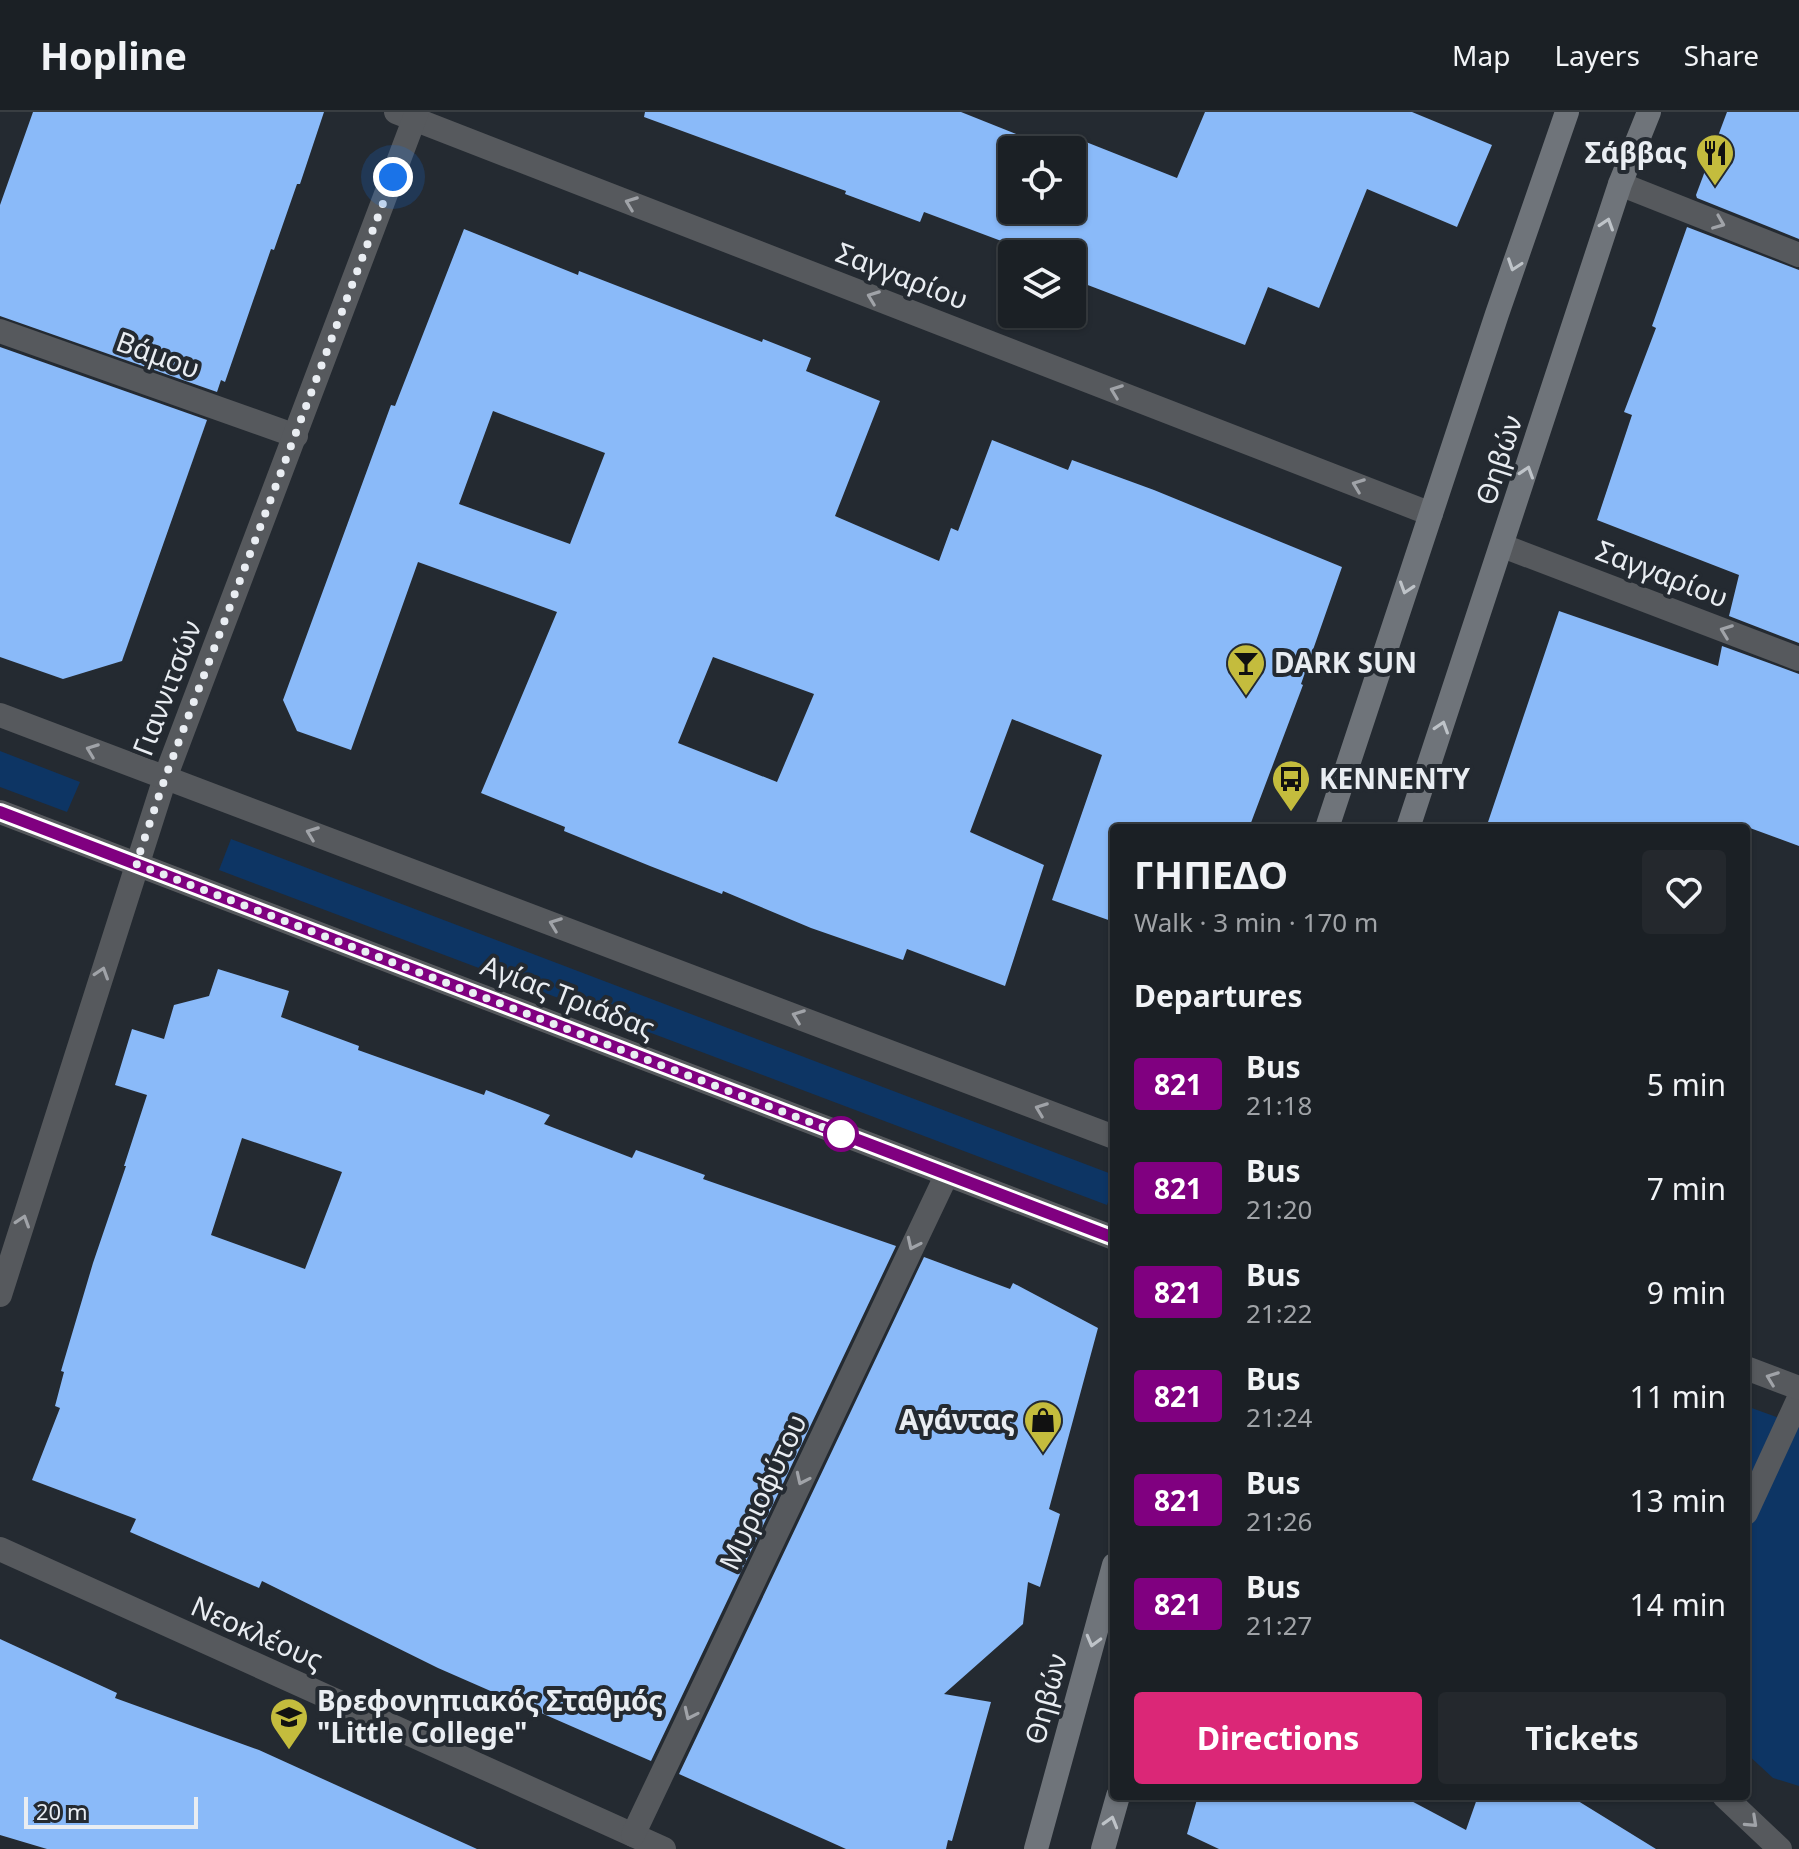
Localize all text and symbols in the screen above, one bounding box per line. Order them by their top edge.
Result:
text: Hopline [40,29,187,81]
text: Map [1452,36,1510,74]
text: Layers [1554,36,1640,74]
text: Share [1684,36,1759,74]
restaurant icon: Σάββας [1694,132,1736,187]
place label: Σάββας [1585,133,1687,171]
map controls [998,136,1086,328]
button: locate [998,136,1086,224]
your location [373,157,413,197]
one-way arrow [625,196,639,213]
one-way arrow [1711,214,1725,230]
one-way arrow [1598,218,1614,232]
street label: Σαγγαρίου [831,232,974,318]
button: layers [998,240,1086,328]
one-way arrow [1507,257,1523,271]
one-way arrow [867,290,881,307]
street label: Βάμου [111,321,206,387]
one-way arrow [1110,384,1124,401]
street label: Θηβών [1466,410,1530,509]
one-way arrow [1517,465,1533,479]
one-way arrow [1352,478,1366,495]
street label: Σαγγαρίου [1591,530,1734,616]
one-way arrow [1400,580,1416,594]
street label: Γιαννιτσών [123,614,209,761]
one-way arrow [1720,624,1734,641]
bar icon: DARK SUN [1225,642,1267,697]
place label: DARK SUN [1274,643,1417,681]
one-way arrow [1432,721,1448,735]
one-way arrow [86,743,100,760]
bus stop icon: ΚΕΝΝΕΝΤΥ [1270,758,1312,813]
place label: ΚΕΝΝΕΝΤΥ [1319,759,1471,797]
one-way arrow [306,826,320,843]
text: ΓΗΠΕΔΟ [1134,848,1288,900]
button: heart [1642,850,1726,934]
text: Walk · 3 min · 170 m [1134,904,1378,940]
one-way arrow [549,917,563,934]
street label: Αγίας Τριάδας [476,945,661,1047]
one-way arrow [92,967,108,981]
text: Departures [1134,975,1303,1016]
one-way arrow [792,1009,806,1026]
text: Bus [1246,1046,1301,1087]
text: 5 min [1647,1064,1726,1105]
text: 821 [1154,1065,1202,1103]
text: 21:18 [1246,1087,1312,1123]
one-way arrow [1035,1102,1049,1119]
unlabelled marker [824,1117,858,1151]
text: Bus [1246,1150,1301,1191]
text: 7 min [1647,1168,1726,1209]
text: 821 [1154,1169,1202,1207]
text: 21:20 [1246,1191,1312,1227]
one-way arrow [14,1215,30,1229]
one-way arrow [907,1236,923,1251]
text: Bus [1246,1254,1301,1295]
text: 9 min [1647,1272,1726,1313]
text: 821 [1154,1273,1202,1311]
text: 21:22 [1246,1295,1312,1331]
text: Bus [1246,1358,1301,1399]
one-way arrow [1766,1371,1780,1388]
text: 11 min [1630,1376,1726,1417]
text: 821 [1154,1377,1202,1415]
shop icon: Αγάντας [1022,1399,1064,1454]
text: 21:24 [1246,1399,1312,1435]
place label: Αγάντας [899,1400,1015,1438]
street label: Μυριοφύτου [709,1407,815,1576]
text: Bus [1246,1462,1301,1503]
one-way arrow [796,1471,812,1486]
text: 13 min [1630,1480,1726,1521]
text: 821 [1154,1481,1202,1519]
text: 21:26 [1246,1503,1312,1539]
text: Bus [1246,1566,1301,1607]
text: 14 min [1630,1584,1726,1625]
text: 821 [1154,1585,1202,1623]
street label: Νεοκλέους [185,1586,329,1678]
text: 21:27 [1246,1607,1312,1643]
one-way arrow [1086,1633,1103,1647]
street label: Θηβών [1015,1649,1075,1748]
place label: Βρεφονηπιακός Σταθμός "Little College" [317,1681,663,1751]
button: Directions [1134,1692,1422,1784]
button: Tickets [1438,1692,1726,1784]
school or university icon: Βρεφονηπιακός Σταθμός "Little College" [268,1696,310,1751]
one-way arrow [684,1706,700,1721]
scale bar [24,1793,198,1829]
text: 20 m [36,1796,87,1826]
one-way arrow [1743,1813,1757,1828]
one-way arrow [1102,1816,1118,1830]

